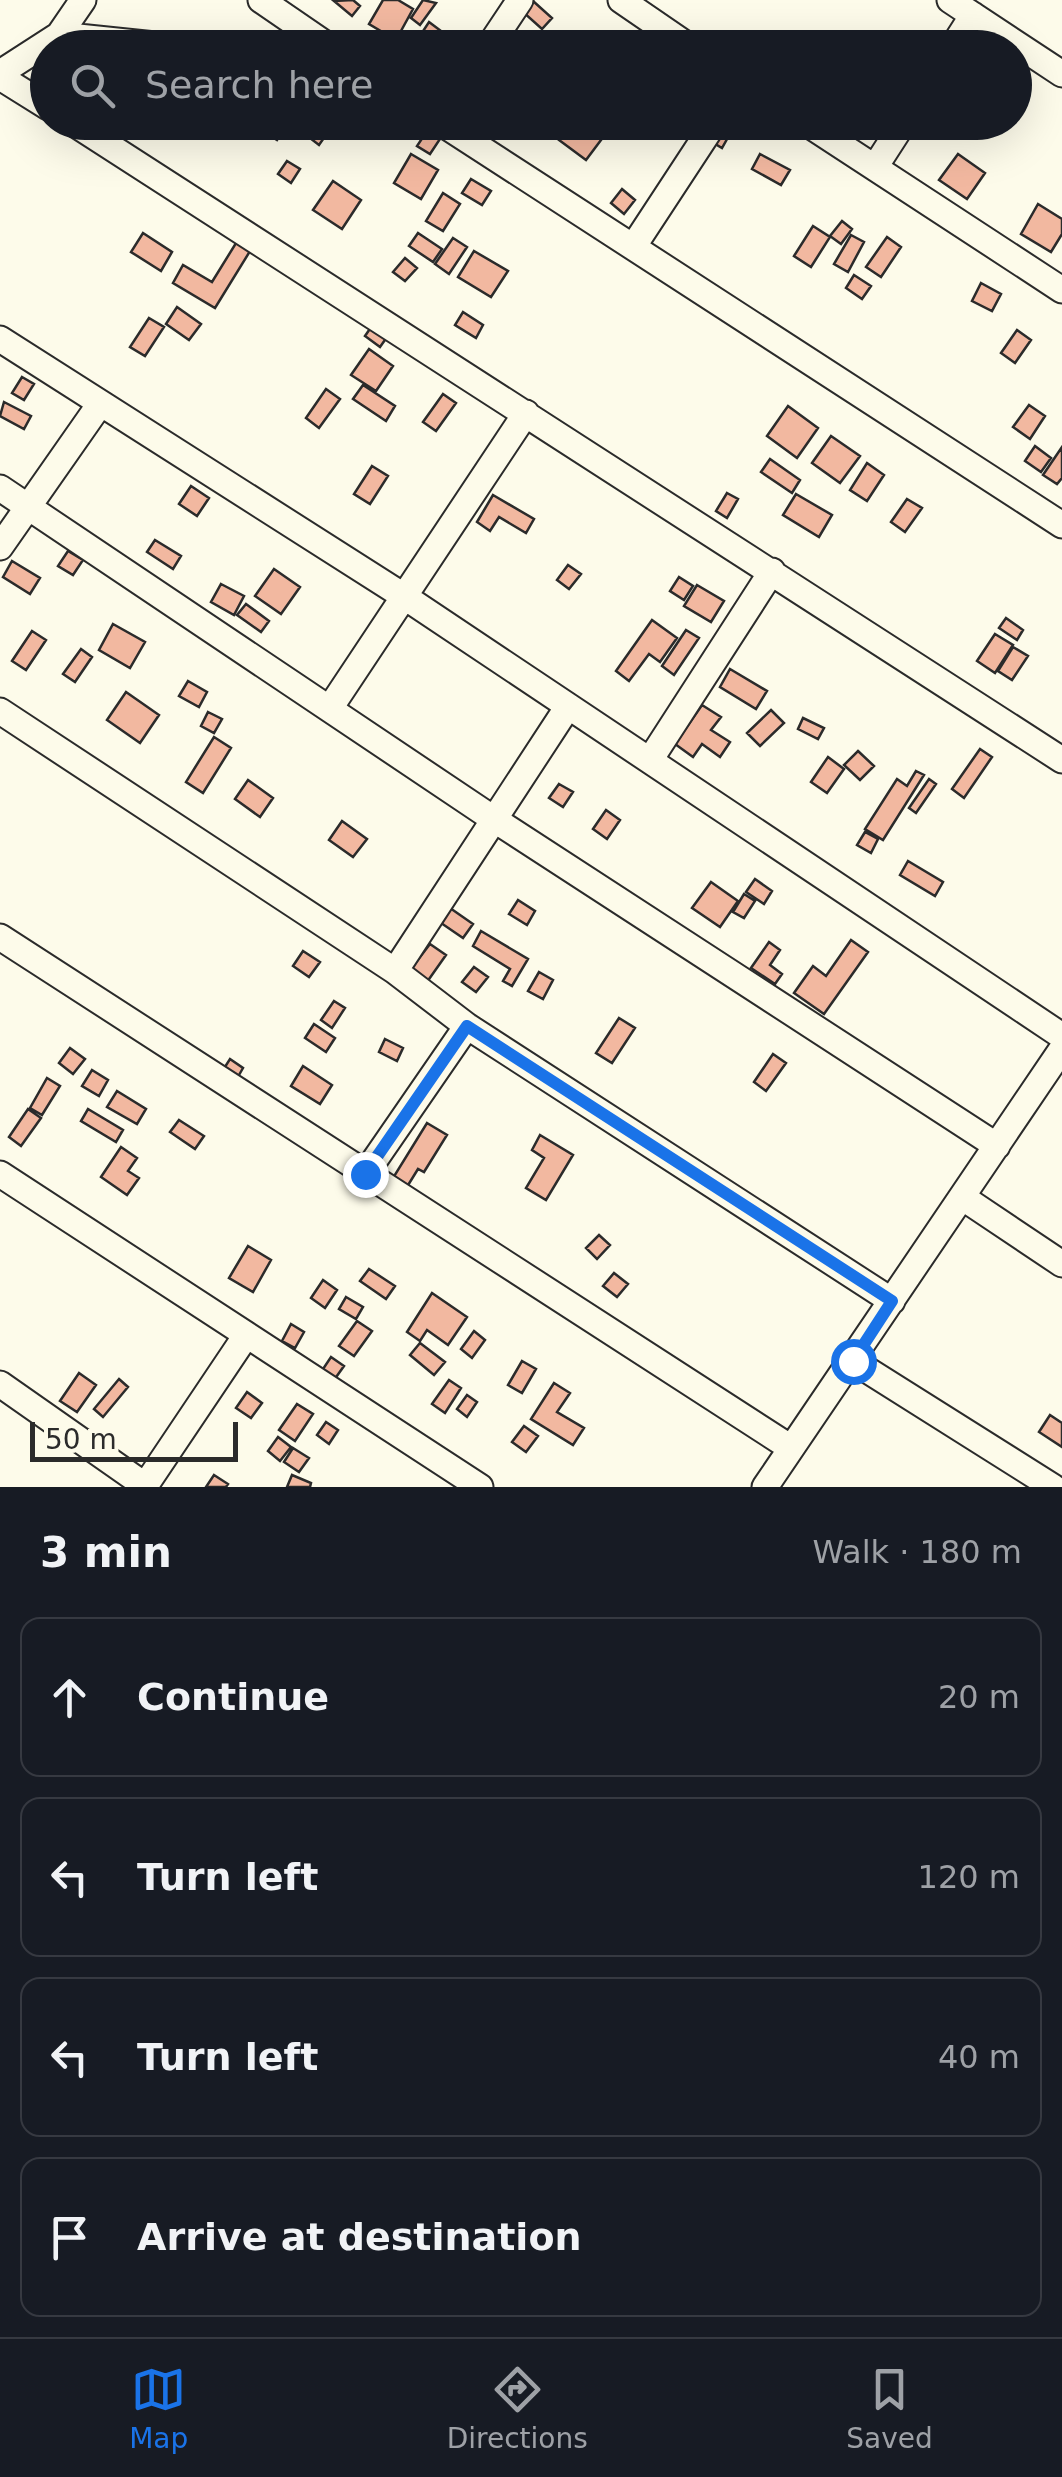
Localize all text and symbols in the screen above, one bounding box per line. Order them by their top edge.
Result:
search box [30,30,1032,140]
icon: search [65,58,120,113]
text: Search here [145,63,373,107]
route end [343,1152,389,1198]
route start [831,1339,877,1385]
scale bar [30,1417,238,1462]
text: 50 m [45,1423,117,1456]
text: 3 min [40,1528,172,1577]
text: Walk · 180 m [812,1533,1022,1571]
icon: ahead [42,1670,97,1725]
text: Continue [137,1675,329,1719]
text: 20 m [938,1678,1020,1716]
icon: left [42,1850,97,1905]
text: Turn left [137,1855,318,1899]
text: 120 m [918,1858,1020,1896]
icon: left [42,2030,97,2085]
text: Turn left [137,2035,318,2079]
text: 40 m [938,2038,1020,2076]
icon: arrive [42,2210,97,2265]
text: Arrive at destination [137,2215,582,2259]
tab: Map [129,2362,188,2455]
tab: Directions [447,2362,588,2455]
tab: Saved [846,2362,933,2455]

